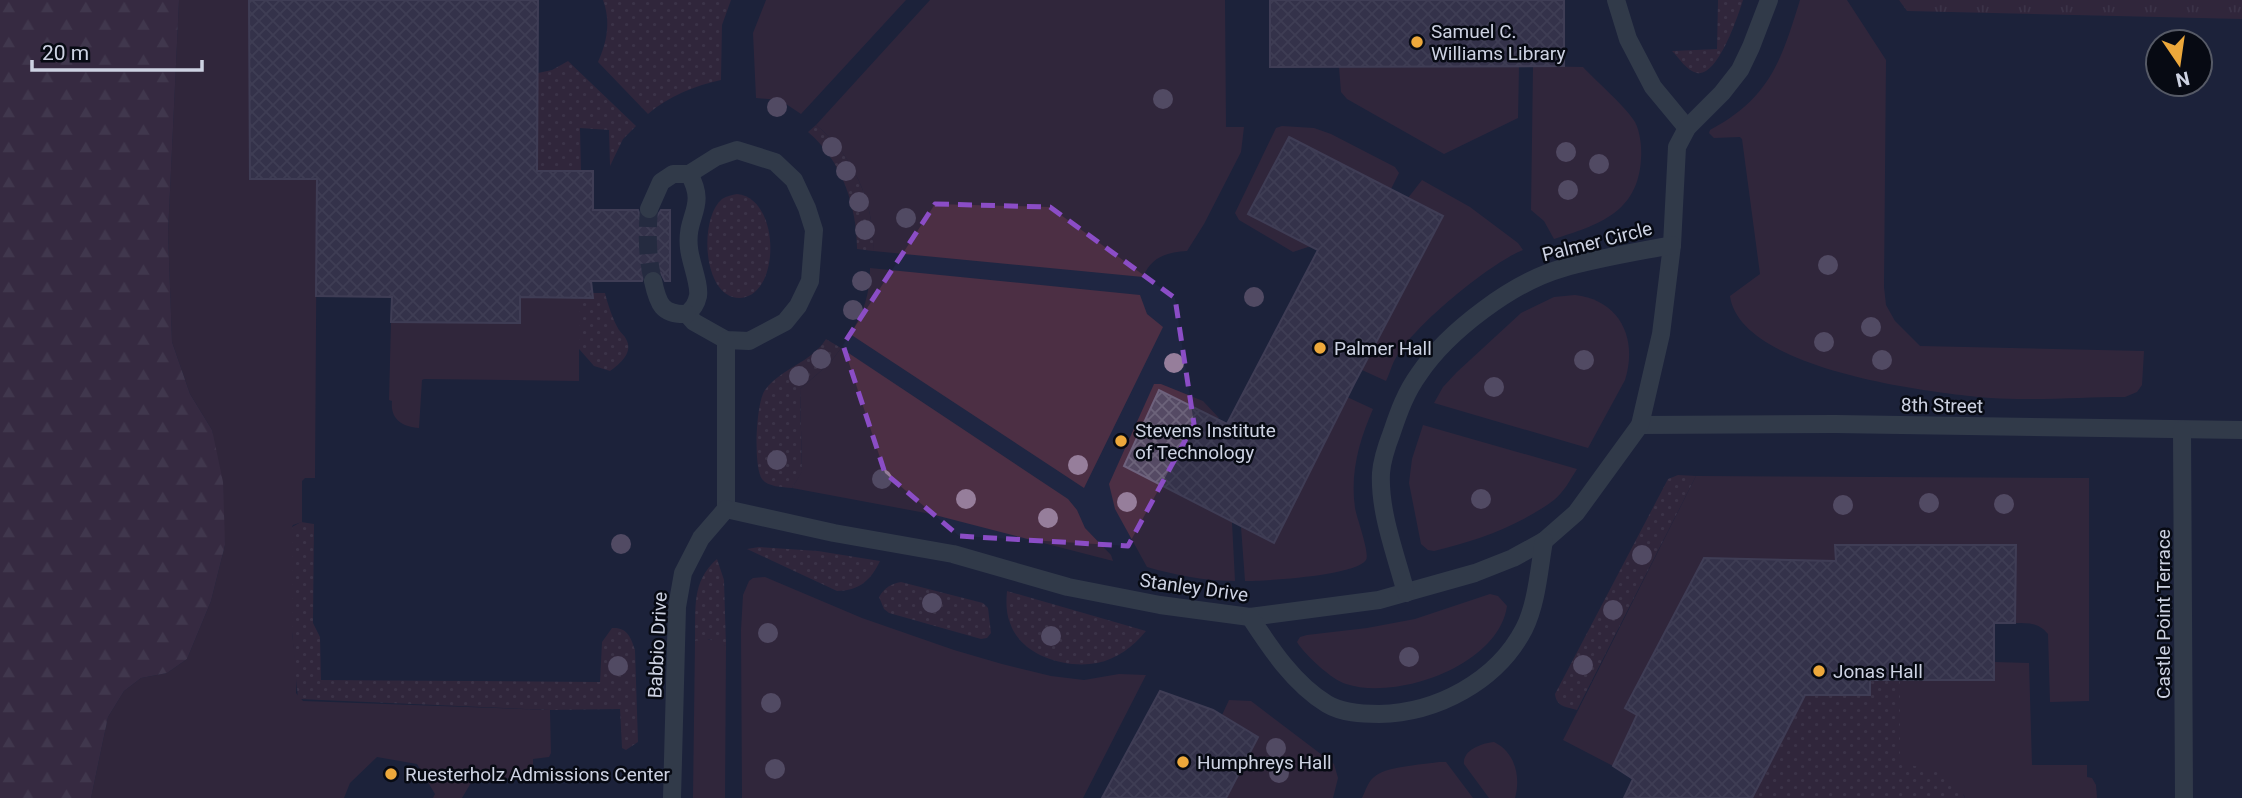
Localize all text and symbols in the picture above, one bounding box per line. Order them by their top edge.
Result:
place label: Samuel C. Williams Library [1431,20,1565,65]
scale bar [32,28,201,72]
north arrow [2144,28,2214,98]
marker: Samuel C. Williams Library [1409,34,1425,50]
text: 20 m [42,41,89,65]
text: N [2174,66,2192,92]
street label: Palmer Circle [1540,217,1655,266]
place label: Palmer Hall [1334,337,1432,360]
marker: Palmer Hall [1312,340,1328,356]
street label: 8th Street [1901,393,1983,418]
place label: Stevens Institute of Technology [1135,419,1276,464]
marker: Stevens Institute of Technology [1113,433,1129,449]
street label: Castle Point Terrace [2152,529,2175,699]
street label: Stanley Drive [1138,569,1250,606]
street label: Babbio Drive [643,591,672,699]
place label: Jonas Hall [1833,660,1923,683]
marker: Jonas Hall [1811,663,1827,679]
place label: Humphreys Hall [1197,751,1332,774]
marker: Humphreys Hall [1175,754,1191,770]
place label: Ruesterholz Admissions Center [405,763,671,786]
marker: Ruesterholz Admissions Center [383,766,399,782]

